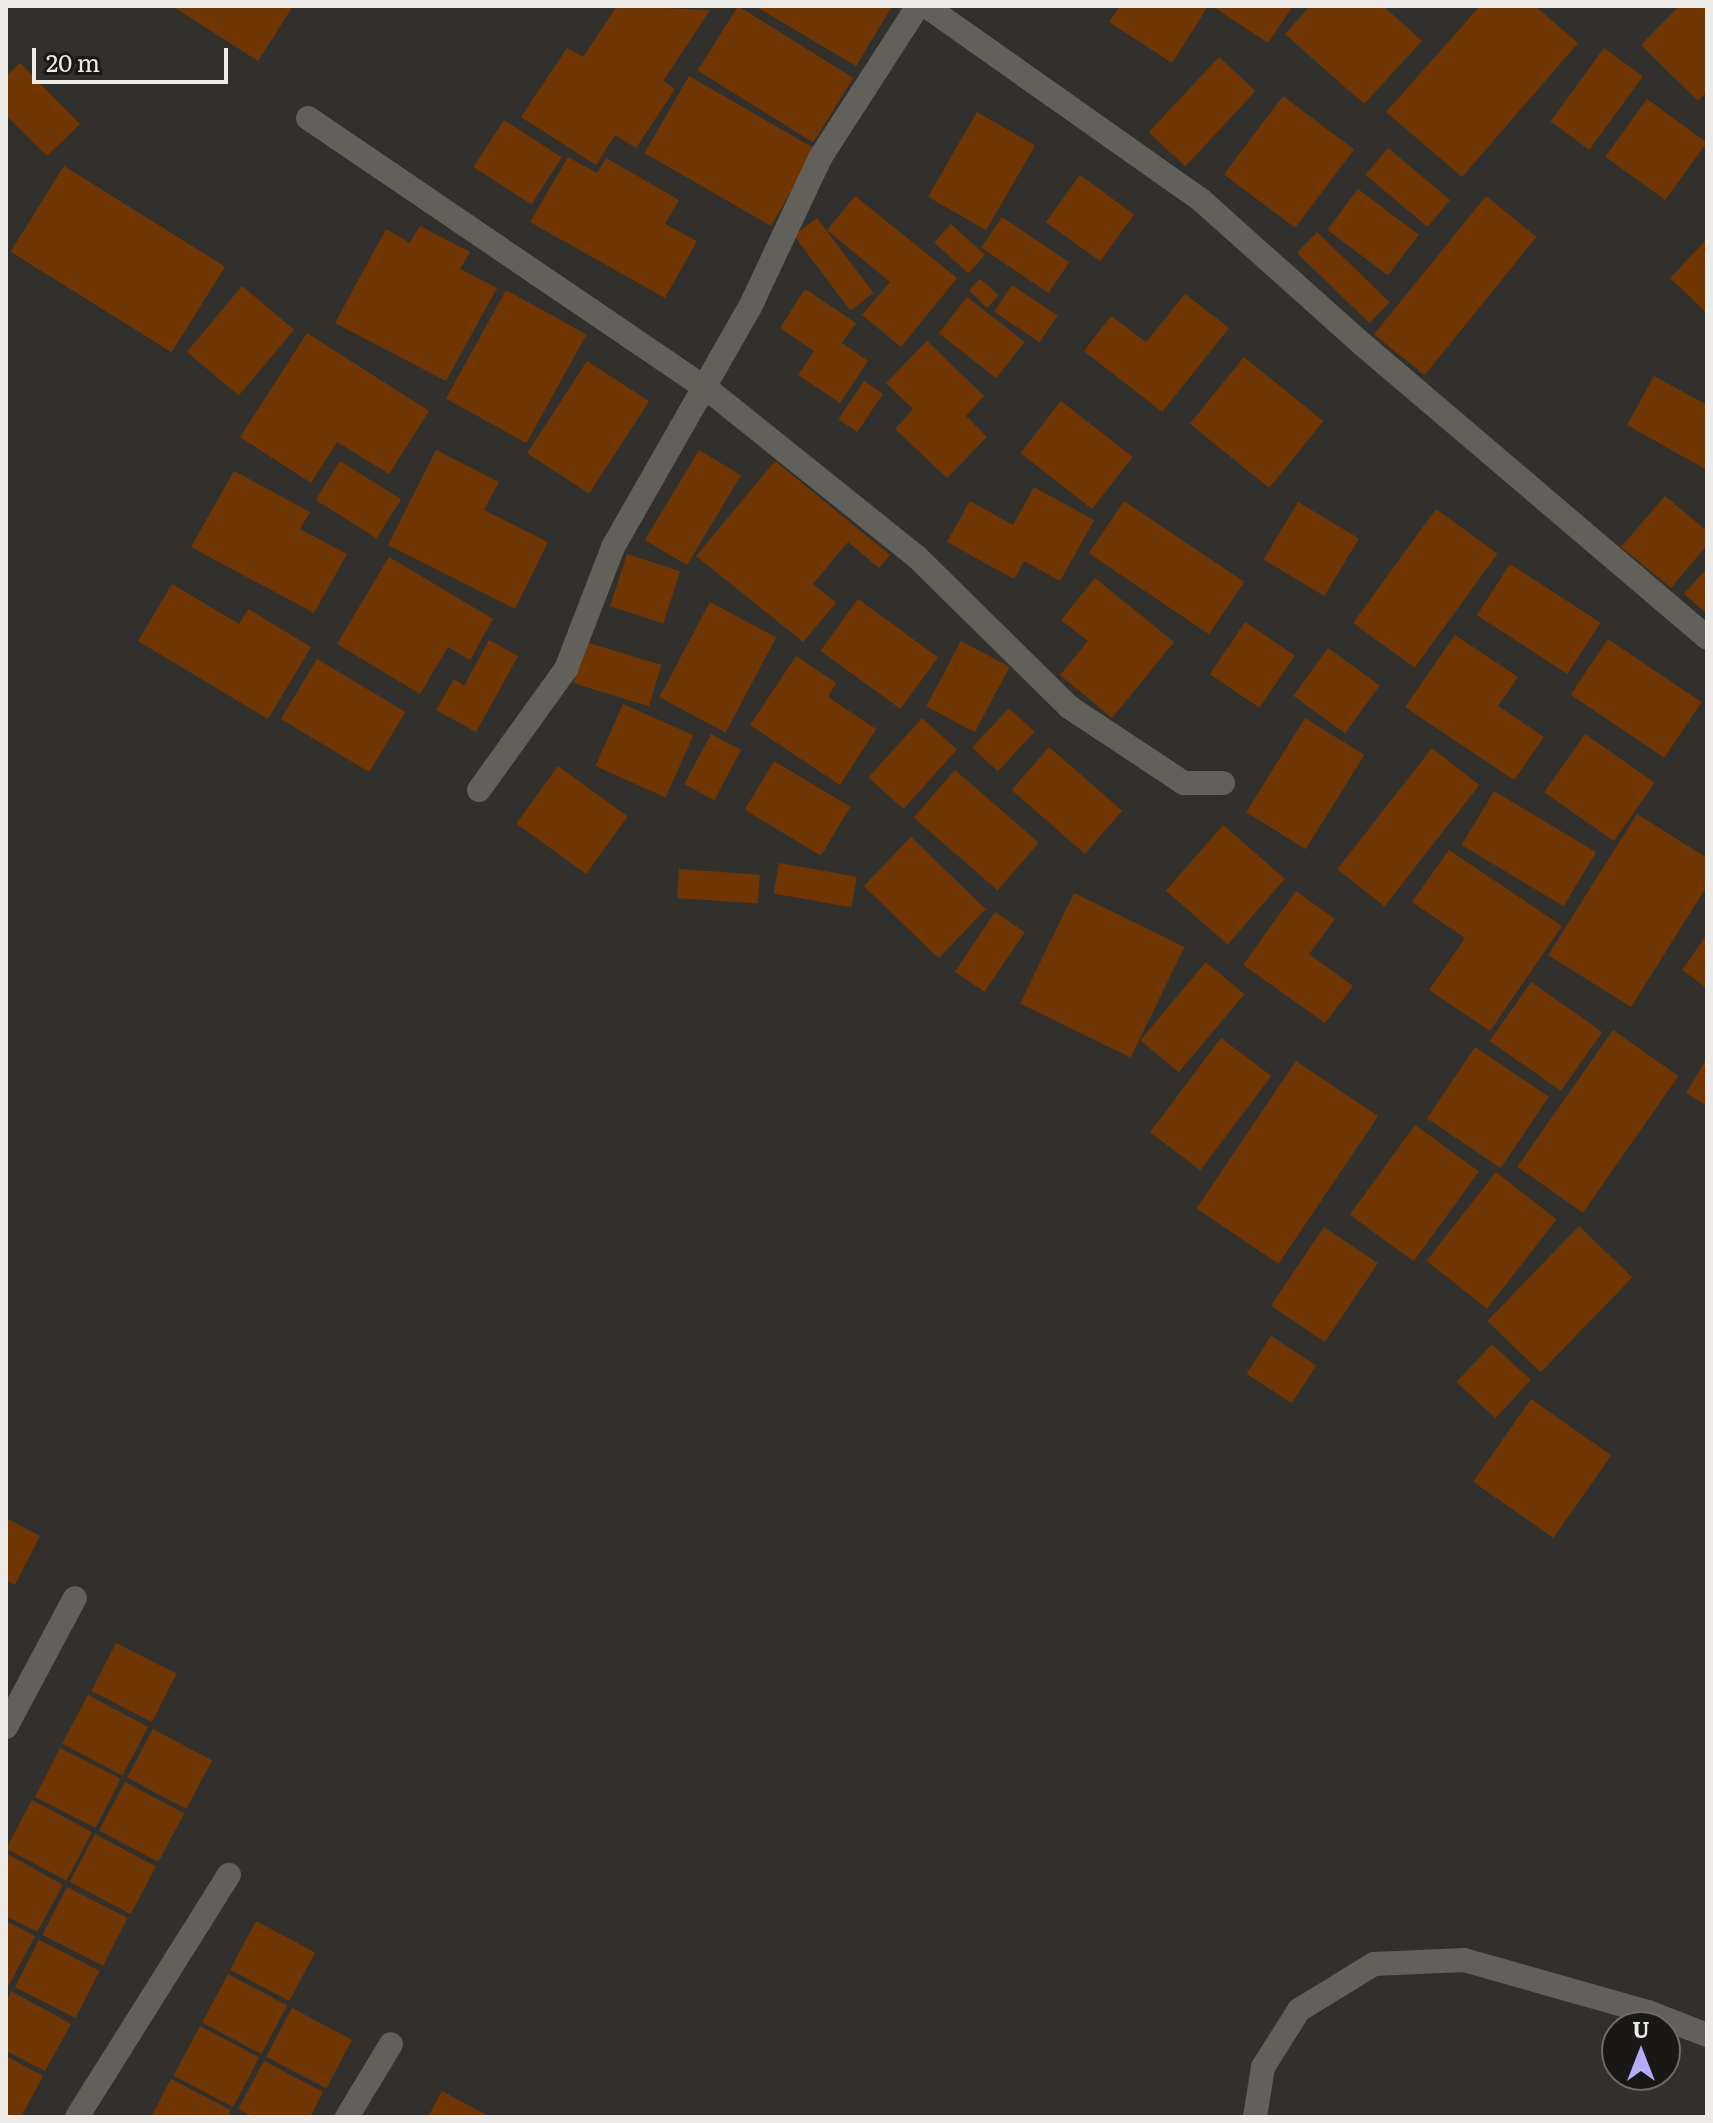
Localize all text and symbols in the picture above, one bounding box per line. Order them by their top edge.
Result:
scale bar [36,32,232,82]
text: 20 m [46,44,100,79]
north arrow [1601,2011,1681,2091]
text: U [1632,2012,1650,2045]

